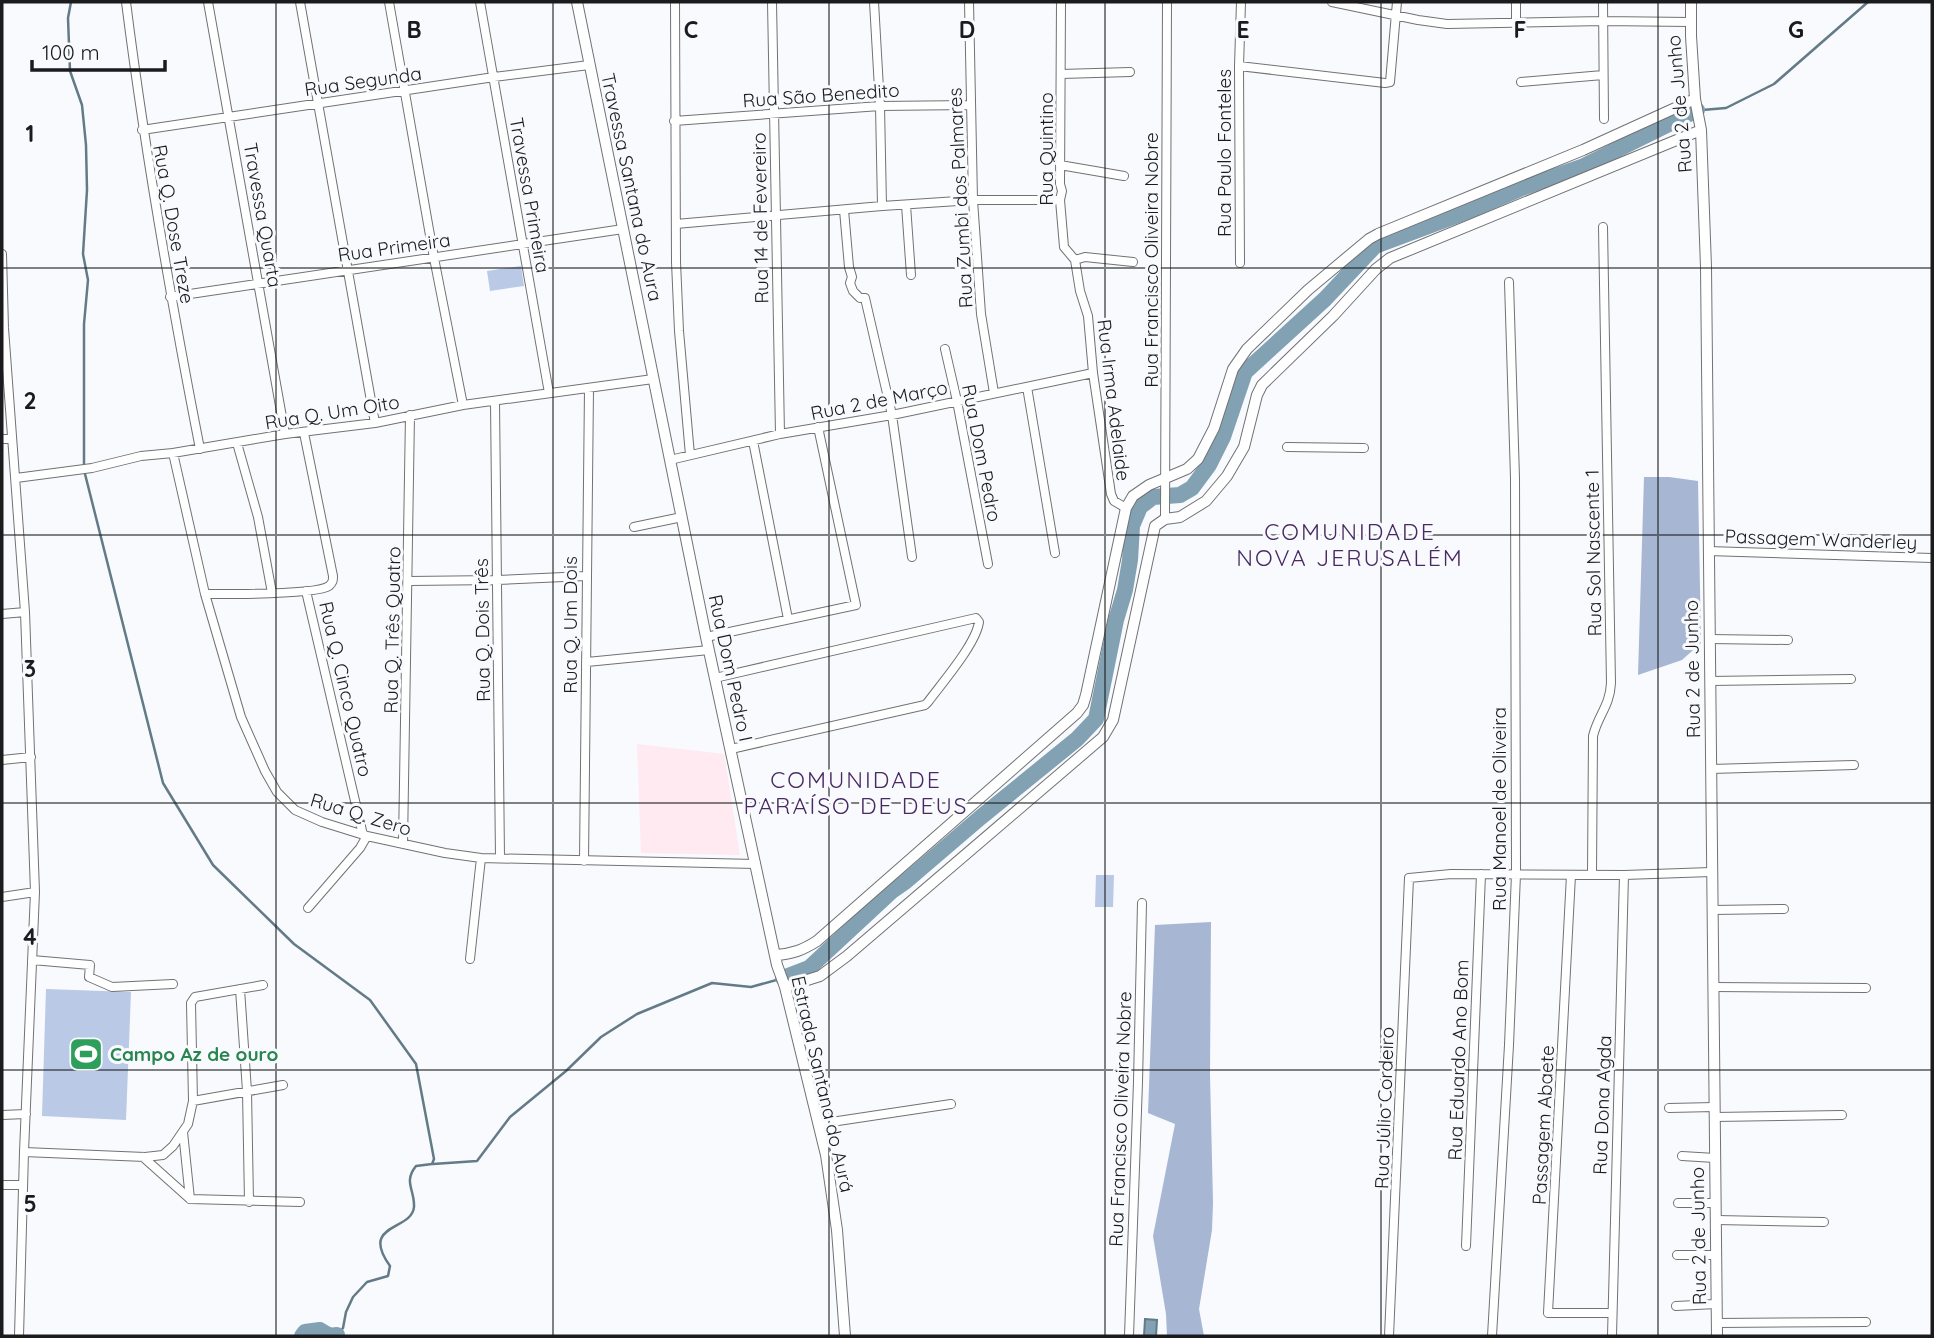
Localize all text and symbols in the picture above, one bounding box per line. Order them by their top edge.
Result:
text: B [406,15,422,44]
text: C [684,15,698,44]
text: D [959,15,975,44]
text: E [1236,15,1250,44]
text: F [1514,15,1526,44]
text: G [1788,15,1804,44]
scale bar [32,28,164,72]
street label: Rua 2 de Junho [1661,34,1697,174]
text: 100 m [42,39,100,65]
street label: Rua Segunda [303,61,423,101]
street label: Rua Paulo Fonteles [1212,69,1236,237]
street label: Travessa Santana do Aura [596,71,668,303]
street label: Rua São Benedito [742,78,900,112]
street label: Rua Zumbi dos Palmares [942,87,978,309]
street label: Rua Quintino [1034,92,1058,206]
street label: Travessa Primeira [505,115,555,275]
text: 1 [26,119,34,148]
street label: Rua 14 de Fevereiro [747,132,773,304]
street label: Rua Francisco Oliveira Nobre [1139,132,1163,388]
street label: Travessa Quarta [238,141,288,289]
street label: Rua Q. Dose Treze [148,143,200,305]
street label: Rua Primeira [336,227,452,267]
street label: Rua Irma Adelaide [1092,318,1136,482]
street label: Rua 2 de Março [808,375,950,425]
street label: Rua Dom Pedro [957,382,1007,524]
text: 2 [23,386,37,415]
street label: Rua Q. Um Oito [263,390,401,434]
street label: Rua Sol Nascente 1 [1580,469,1606,637]
district label: COMUNIDADE NOVA JERUSALÉM [1236,517,1464,572]
street label: Passagem Wanderley [1724,524,1918,554]
street label: Rua Q. Três Quatro [379,546,405,714]
street label: Rua Q. Um Dois [558,556,582,694]
street label: Rua Q. Dois Três [469,558,495,702]
street label: Rua Dom Pedro I [704,592,758,744]
street label: Rua Q. Cinco Quatro [314,599,378,779]
street label: Rua 2 de Junho [1679,600,1705,738]
text: 3 [24,654,36,683]
street label: Rua Manoel de Oliveira [1487,707,1511,911]
district label: COMUNIDADE PARAÍSO DE DEUS [743,765,969,820]
street label: Rua Q. Zero [307,787,415,841]
text: 4 [23,922,37,951]
street label: Rua Eduardo Ano Bom [1442,959,1474,1161]
street label: Estrada Santana do Aurá [786,973,860,1195]
street label: Rua Francisco Oliveira Nobre [1104,991,1136,1247]
street label: Rua Júlio Cordeiro [1369,1026,1399,1190]
sports icon: Campo Az de ouro [67,1035,105,1073]
street label: Rua Dona Agda [1588,1035,1616,1175]
place label: Campo Az de ouro [110,1042,278,1066]
street label: Passagem Abaete [1527,1044,1559,1206]
street label: Rua 2 de Junho [1685,1167,1711,1305]
text: 5 [23,1189,37,1218]

